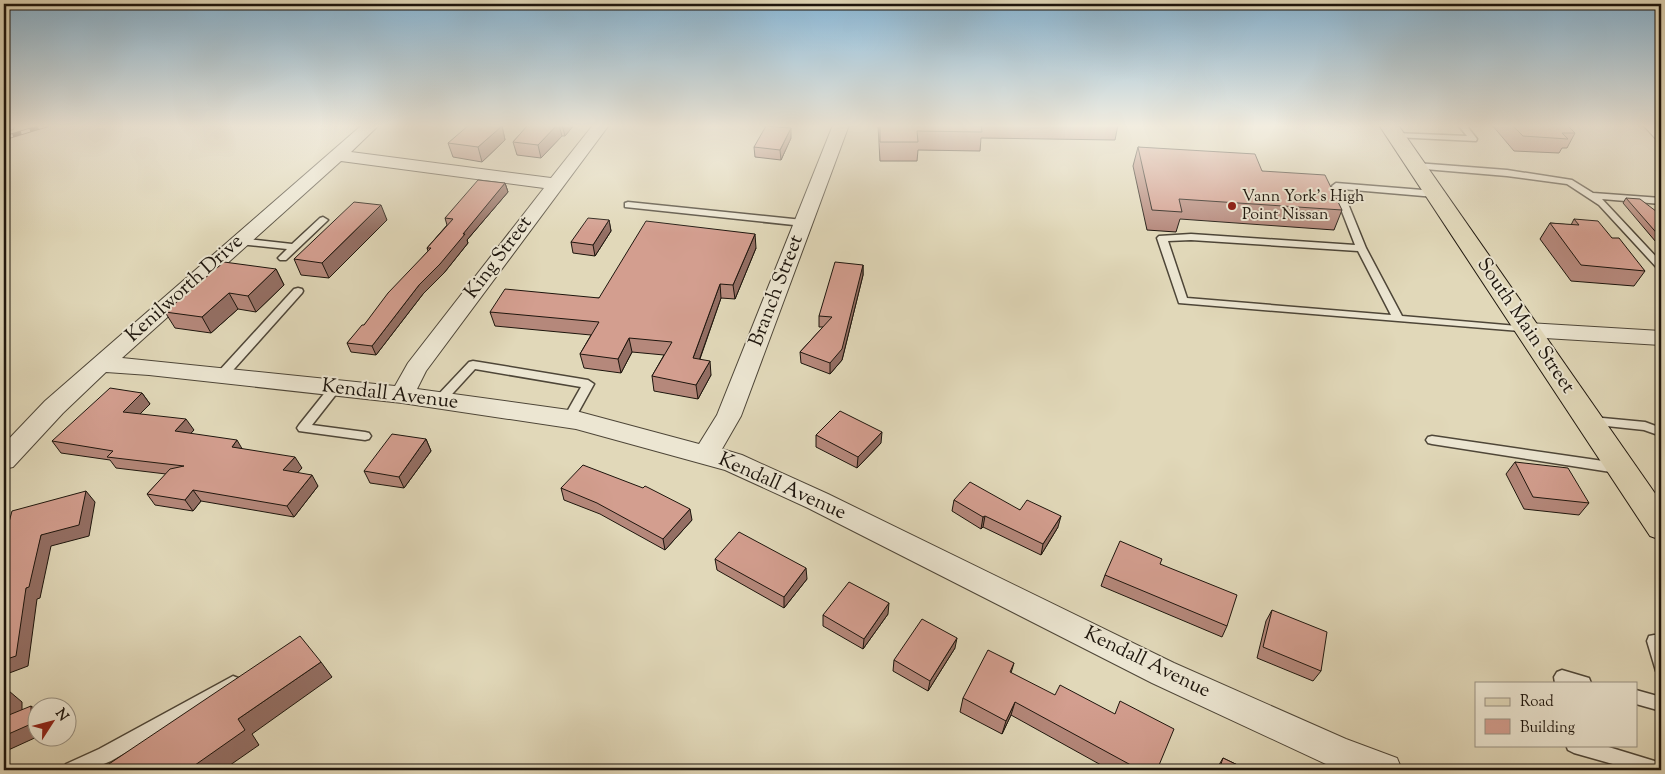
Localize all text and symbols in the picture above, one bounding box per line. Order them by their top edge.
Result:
place label: Vann York's High Point Nissan [1242,186,1365,227]
marker: Vann York's High Point Nissan [1226,200,1238,212]
street label: King Street [458,210,540,306]
street label: Kenilworth Drive [120,228,250,350]
street label: Branch Street [742,231,812,351]
street label: South Main Street [1469,252,1581,400]
street label: Kendall Avenue [320,372,460,418]
street label: Kendall Avenue [713,446,851,528]
street label: Kendall Avenue [1079,620,1215,706]
legend [1475,682,1638,746]
text: Road [1520,692,1554,713]
north arrow [28,696,78,746]
text: N [50,705,72,726]
text: Building [1520,718,1575,739]

